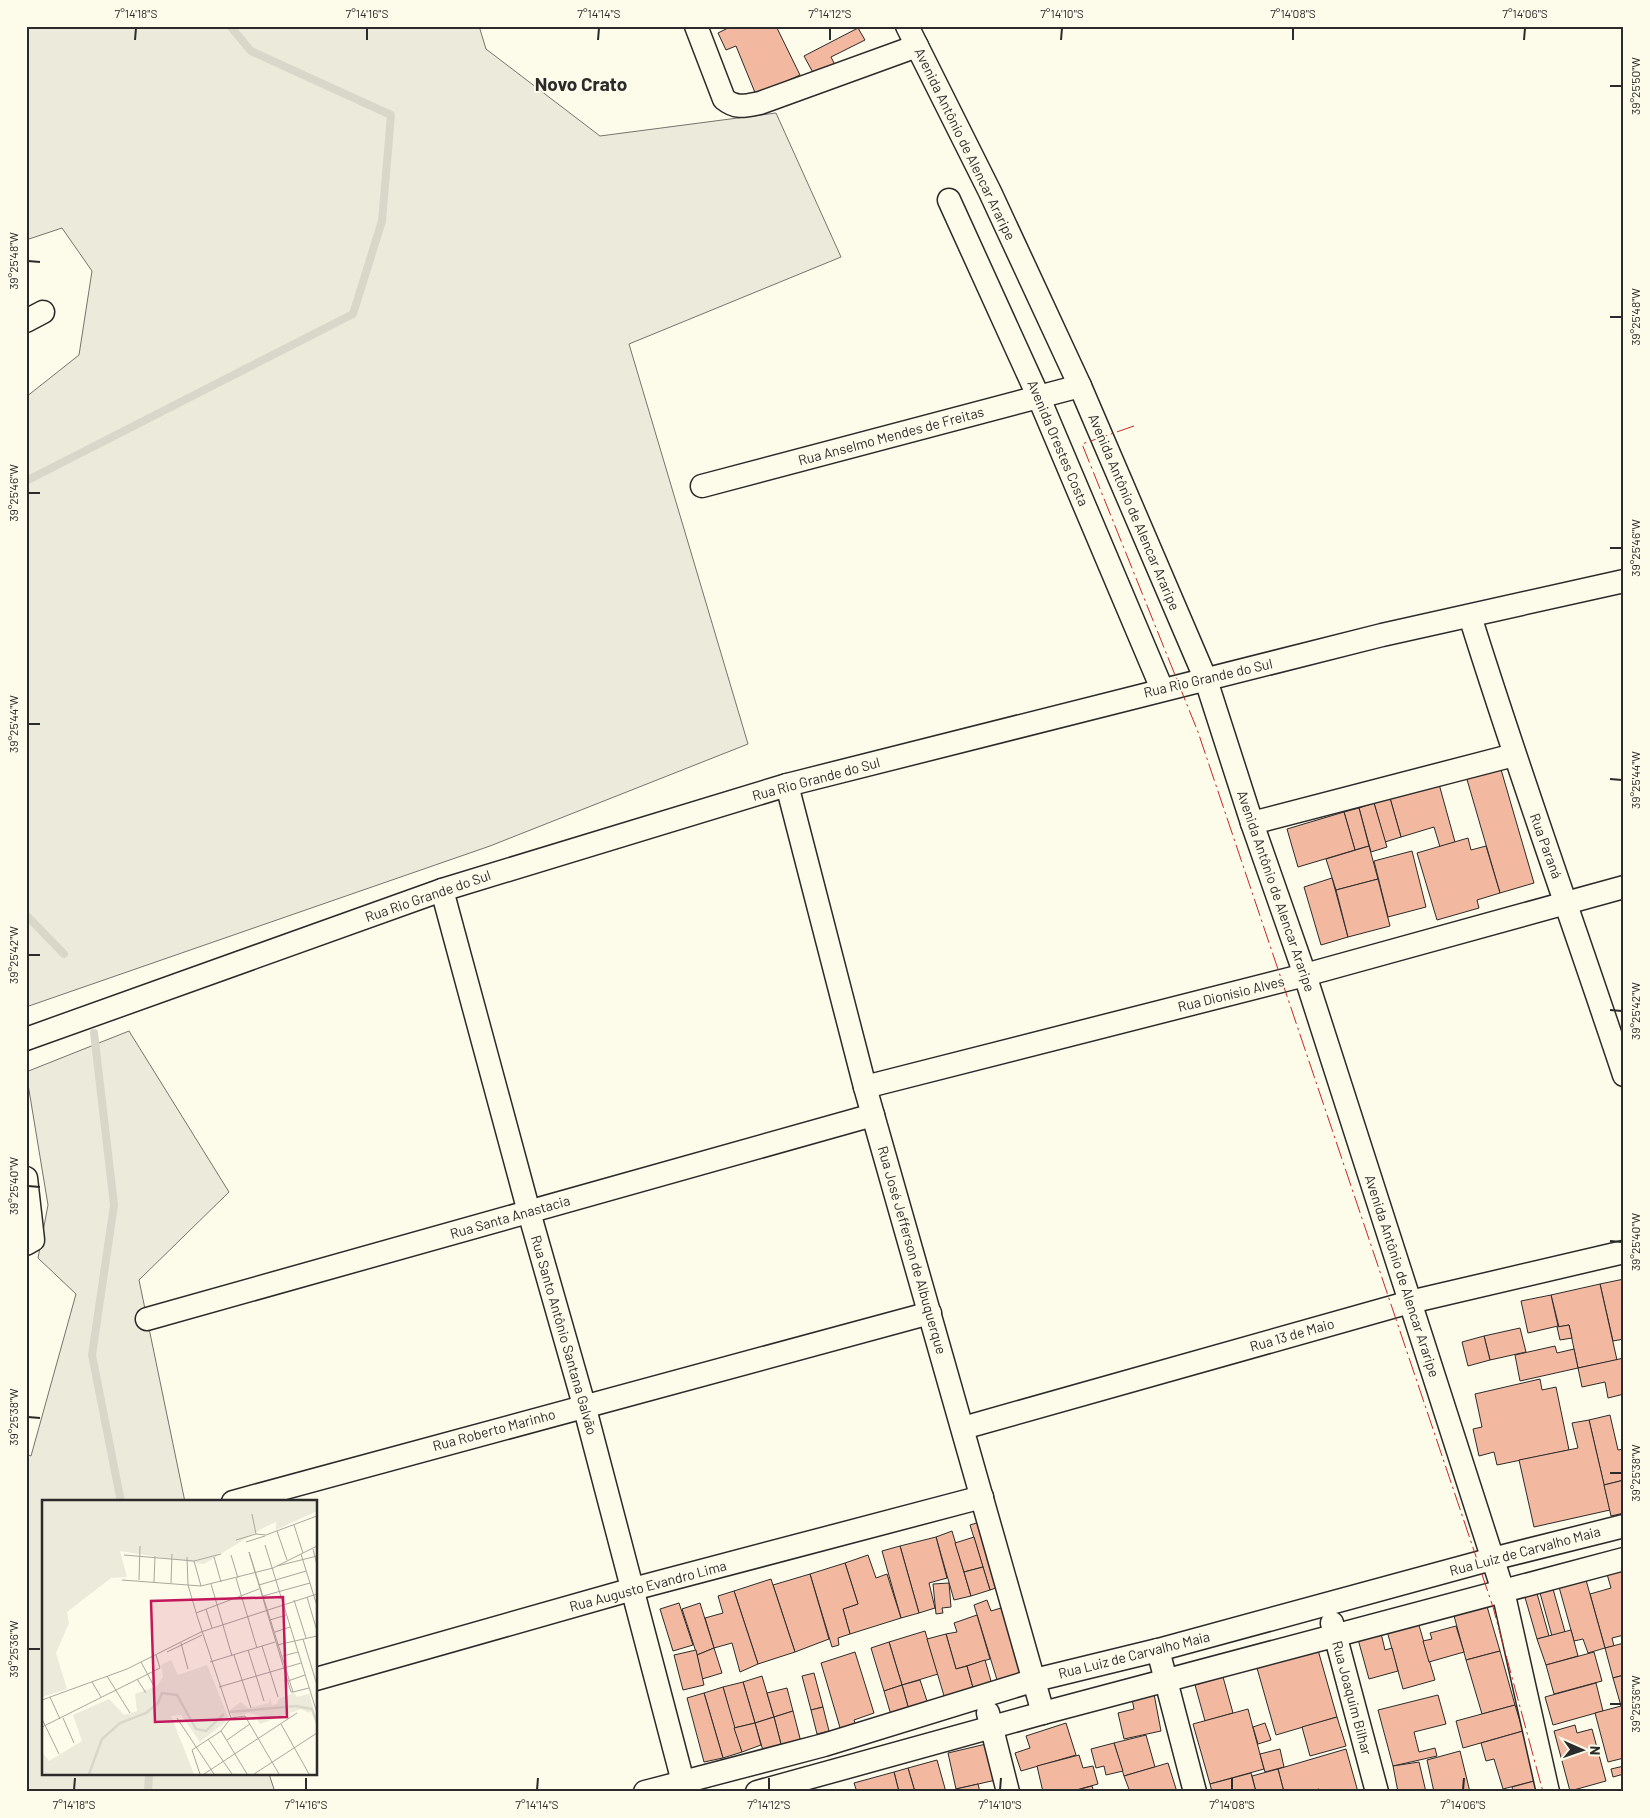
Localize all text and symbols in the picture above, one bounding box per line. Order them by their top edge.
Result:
text: 7°14'18"S [114,6,158,20]
text: 7°14'16"S [345,6,389,20]
text: 7°14'14"S [577,6,621,20]
text: 7°14'12"S [808,6,852,20]
text: 7°14'10"S [1040,6,1084,20]
text: 7°14'08"S [1270,6,1316,20]
text: 7°14'06"S [1502,6,1548,20]
street label: Avenida Antônio de Alencar Araripe [911,45,1020,243]
text: 39°25'50"W [1628,57,1642,115]
district label: Novo Crato [535,72,627,95]
text: 39°25'48"W [6,232,20,290]
text: 39°25'48"W [1628,288,1642,346]
street label: Avenida Orestes Costa [1024,377,1093,508]
street label: Rua Anselmo Mendes de Freitas [796,402,986,469]
street label: Avenida Antônio de Alencar Araripe [1085,411,1184,613]
text: 39°25'46"W [6,464,20,522]
text: 39°25'46"W [1628,519,1642,577]
street label: Rua Rio Grande do Sul [1142,654,1274,701]
text: 39°25'44"W [6,695,20,753]
text: 39°25'44"W [1628,751,1642,809]
street label: Rua Rio Grande do Sul [750,753,882,804]
street label: Avenida Antônio de Alencar Araripe [1234,788,1319,994]
street label: Rua Paraná [1527,811,1566,881]
street label: Rua Rio Grande do Sul [363,866,493,925]
text: 39°25'42"W [6,926,20,984]
street label: Rua Dionísio Alves [1176,972,1286,1015]
text: 39°25'42"W [1628,982,1642,1040]
street label: Rua José Jefferson de Albuquerque [875,1144,950,1356]
text: 39°25'40"W [6,1156,20,1215]
street label: Avenida Antônio de Alencar Araripe [1362,1172,1443,1379]
street label: Rua Santa Anastacia [448,1191,572,1242]
text: 39°25'40"W [1628,1212,1642,1271]
street label: Rua Santo Antônio Santana Galvão [528,1233,601,1437]
street label: Rua 13 de Maio [1248,1314,1336,1355]
text: 39°25'38"W [6,1388,20,1446]
street label: Rua Roberto Marinho [431,1405,557,1454]
text: 39°25'38"W [1628,1444,1642,1502]
inset map [42,1500,318,1776]
street label: Rua Luiz de Carvalho Maia [1447,1522,1602,1579]
street label: Rua Augusto Evandro Lima [567,1556,728,1615]
text: 39°25'36"W [6,1620,20,1678]
street label: Rua Luiz de Carvalho Maia [1056,1627,1211,1682]
street label: Rua Joaquim Bilhar [1329,1639,1376,1757]
text: 39°25'36"W [1628,1675,1642,1733]
north arrow [1558,1726,1608,1776]
text: N [1587,1746,1604,1755]
text: 7°14'18"S [52,1797,96,1811]
text: 7°14'16"S [284,1797,328,1811]
text: 7°14'14"S [515,1797,559,1811]
text: 7°14'12"S [747,1797,791,1811]
text: 7°14'10"S [978,1797,1022,1811]
text: 7°14'08"S [1209,1797,1255,1811]
text: 7°14'06"S [1440,1797,1486,1811]

